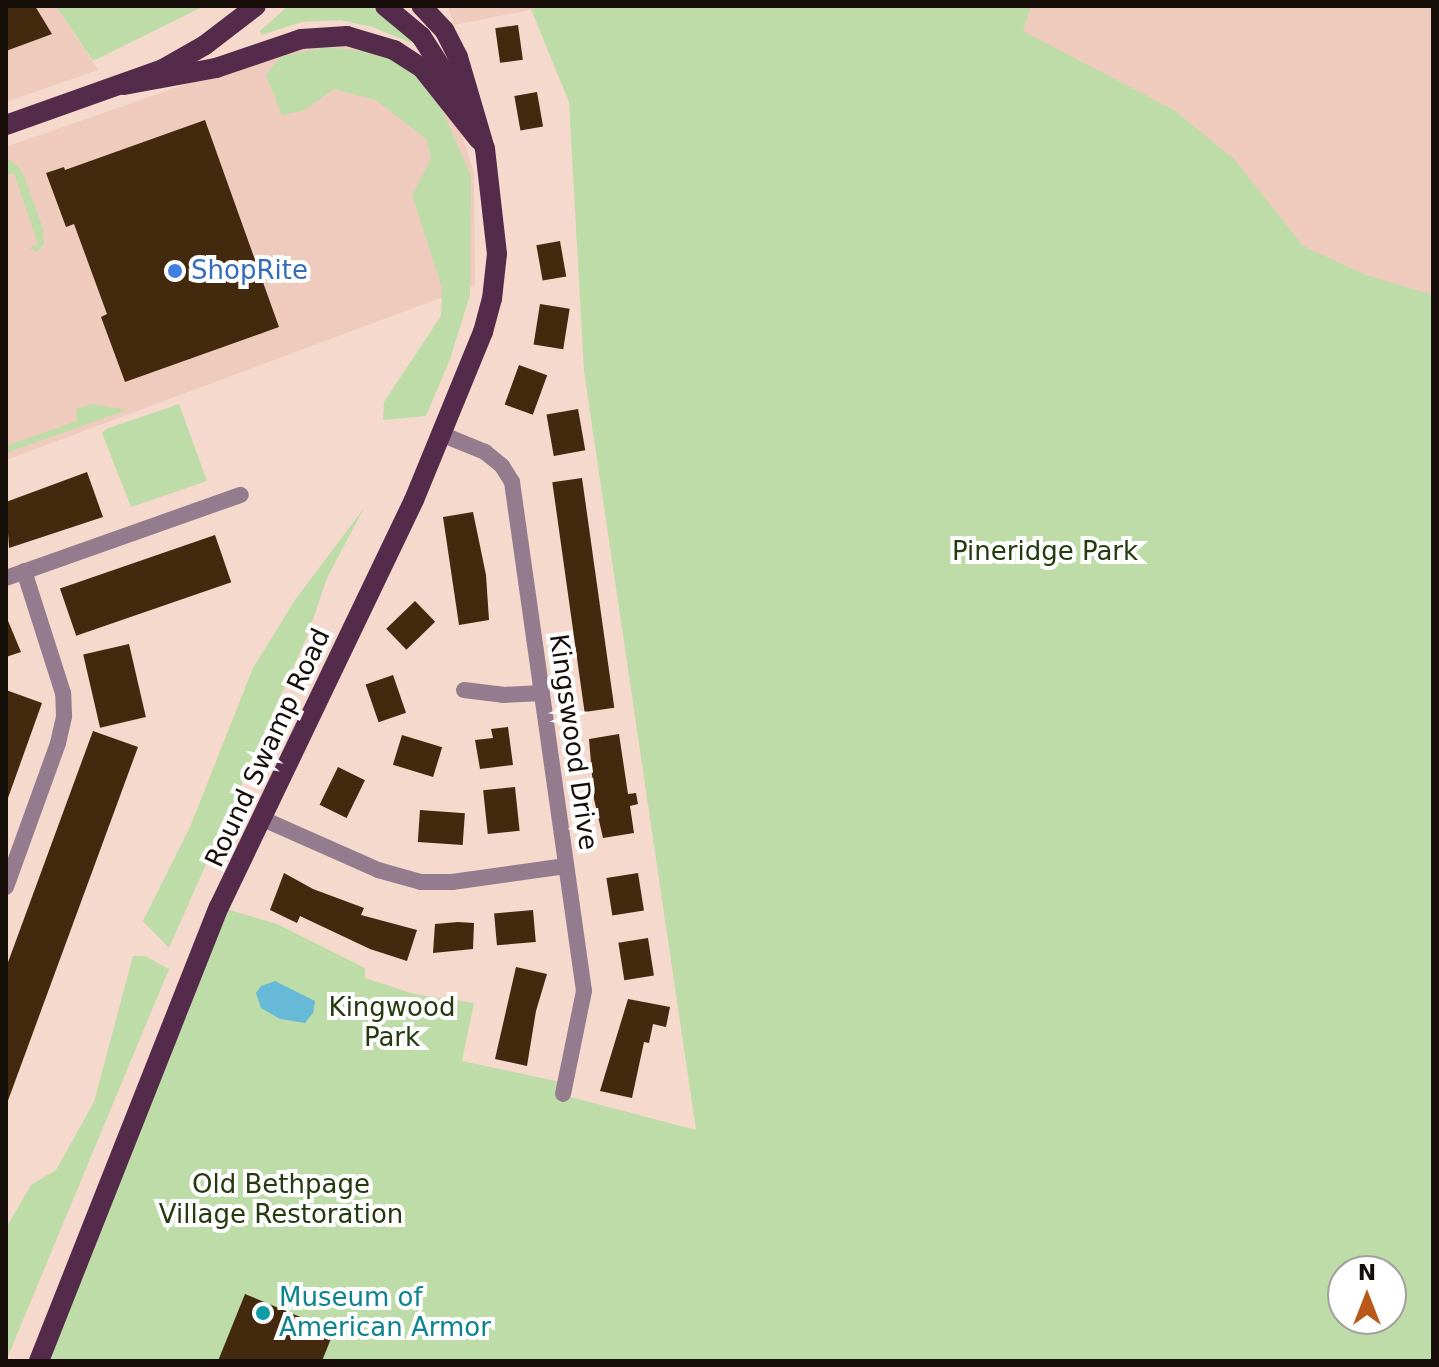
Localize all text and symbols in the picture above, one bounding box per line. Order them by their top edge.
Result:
place label: ShopRite [191,255,308,287]
marker: ShopRite [166,262,184,280]
park label: Pineridge Park [952,536,1138,568]
street label: Round Swamp Road [199,624,337,872]
street label: Kingswood Drive [542,632,604,852]
park label: Kingwood Park [329,992,455,1054]
park label: Old Bethpage Village Restoration [159,1169,403,1230]
north arrow [1327,1255,1407,1335]
text: N [1358,1260,1376,1285]
place label: Museum of American Armor [279,1282,491,1344]
marker: Museum of American Armor [254,1304,272,1322]

